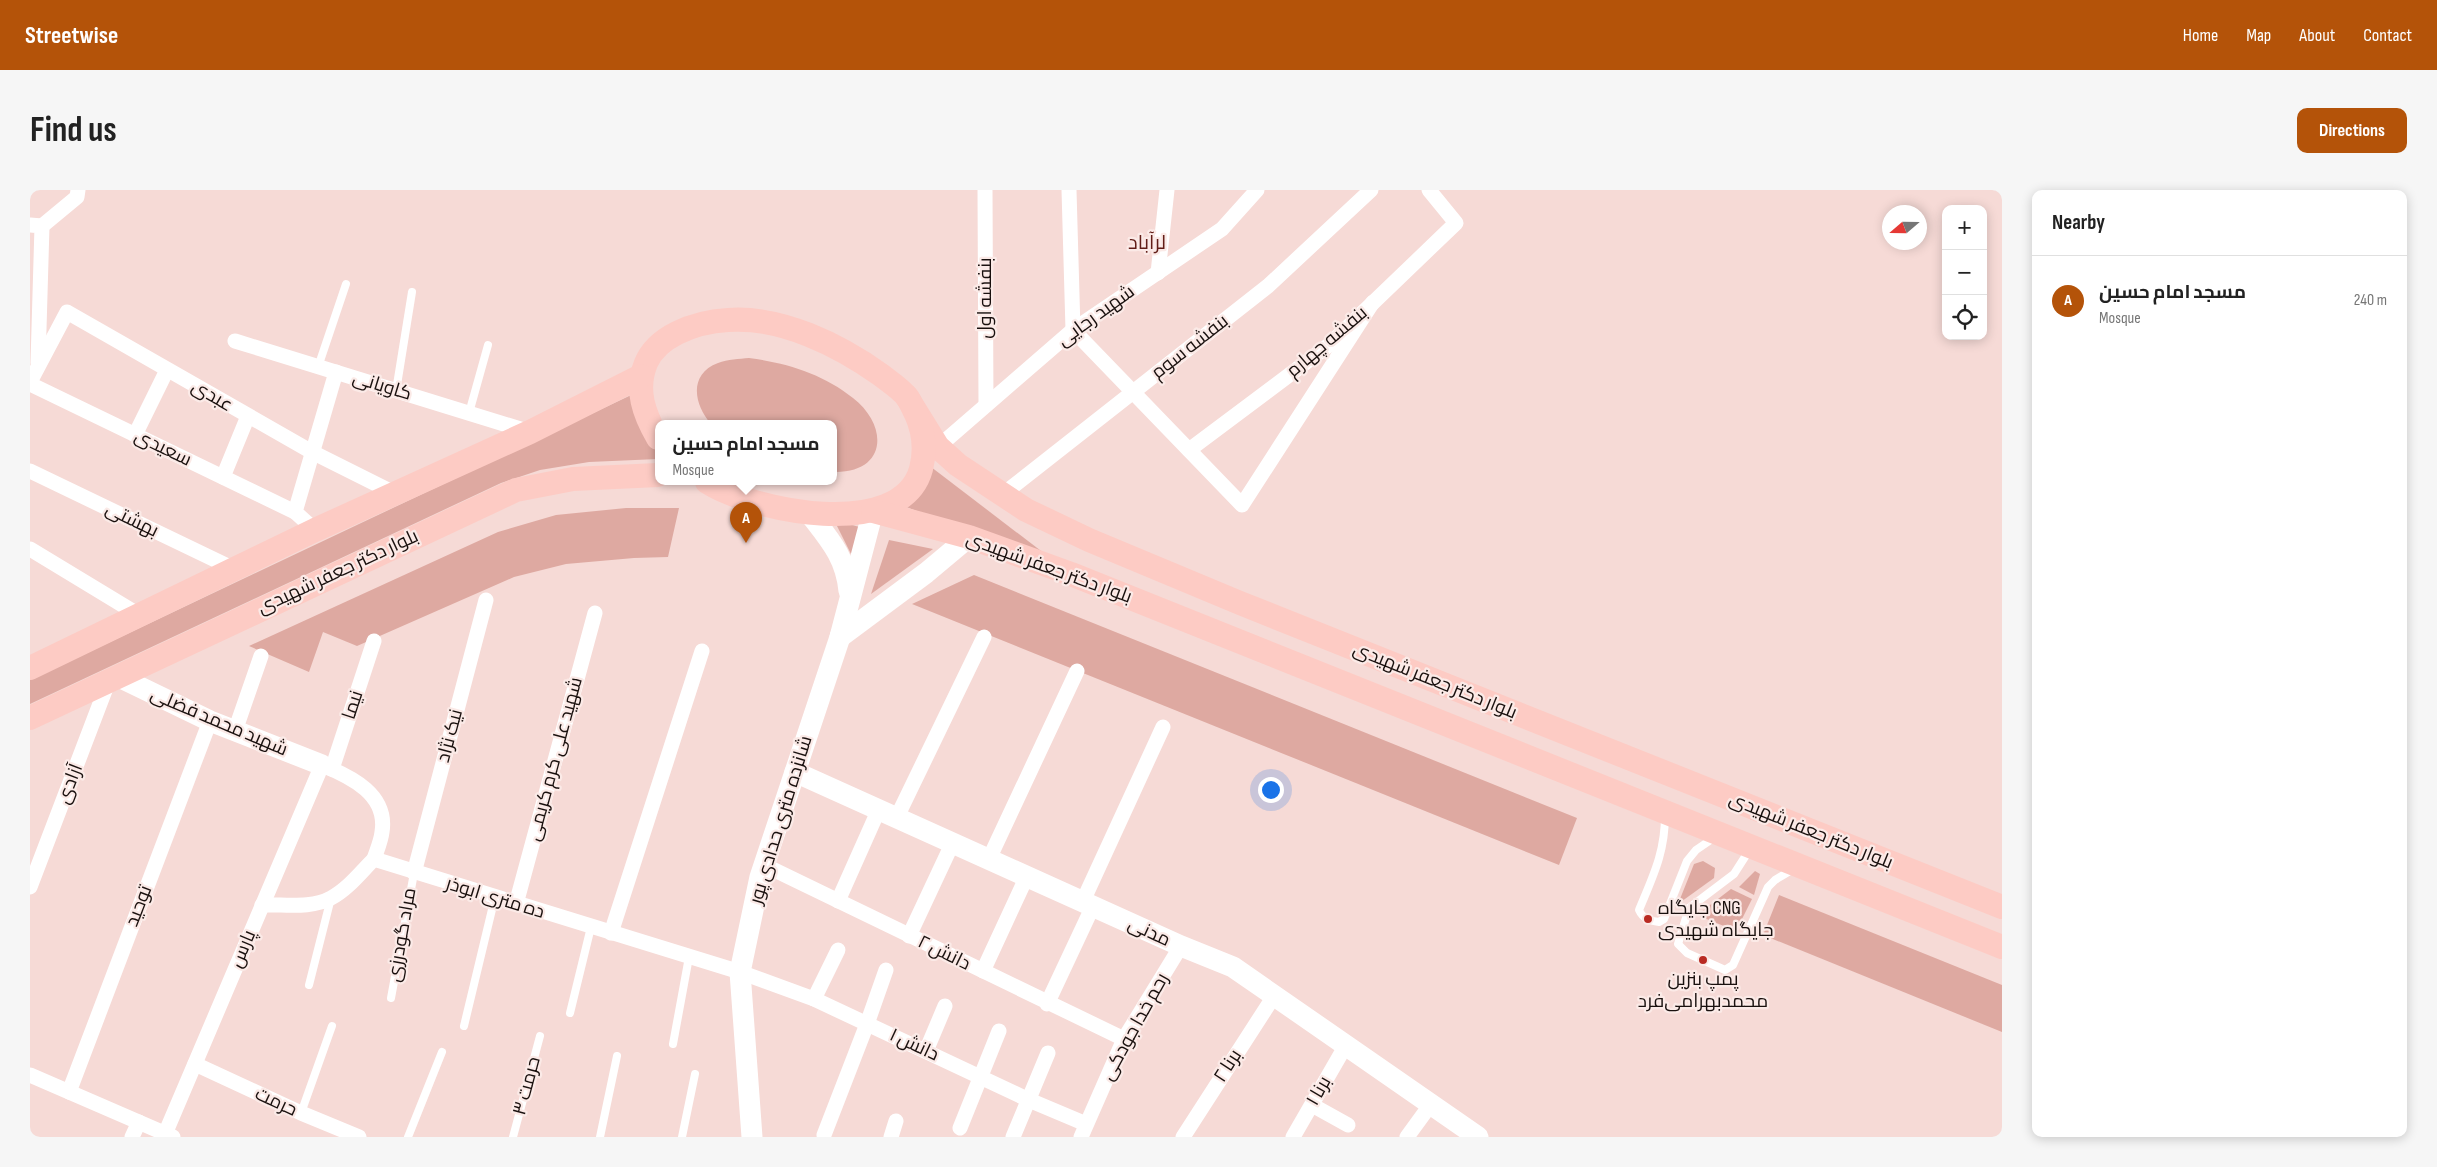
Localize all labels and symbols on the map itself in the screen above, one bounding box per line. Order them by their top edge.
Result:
north arrow [1882,205,1927,250]
district label: لرآباد [1128,231,1166,255]
street label: بنفشه اول [974,257,997,339]
street label: شهید رجایی [1053,280,1139,352]
street label: بنفشه چهارم [1282,301,1373,383]
street label: بنفشه سوم [1147,310,1234,385]
street label: کاویانی [350,366,414,406]
street label: عبدی [187,375,237,417]
street label: سعیدی [131,424,195,472]
street label: بهشتی [102,497,162,543]
pin: A [730,502,762,543]
street label: بلوار دکتر جعفر شهیدی [254,525,422,619]
street label: بلوار دکتر جعفر شهیدی [963,527,1135,609]
street label: بلوار دکتر جعفر شهیدی [1350,638,1520,724]
street label: شهید علی کرم کریمی [522,675,589,844]
street label: شهید محمد فضلی [147,683,291,761]
street label: نیما [338,688,368,722]
street label: نیک نژاد [432,707,468,765]
street label: شانزده متری حدادی پور [744,733,818,908]
street label: آزادی [52,761,88,807]
your location [1258,777,1284,803]
street label: بلوار دکتر جعفر شهیدی [1726,788,1896,874]
street label: ده متری ابوذر [442,872,547,924]
street label: توحید [121,882,157,930]
street label: مراد گودرزی [382,886,422,984]
place label: جایگاه CNG جایگاه شهیدی [1658,897,1773,942]
street label: مدنی [1124,912,1174,952]
marker: جایگاه CNG جایگاه شهیدی [1642,913,1654,925]
street label: پارس [225,927,261,971]
street label: دانش ۲ [914,930,974,976]
marker: پمپ بنزین محمد‌بهرامی‌فرد [1697,954,1709,966]
place label: پمپ بنزین محمد‌بهرامی‌فرد [1638,968,1768,1013]
street label: رحم خدا جودکی [1096,969,1175,1085]
street label: دانش ۱ [886,1024,942,1066]
street label: برنا ۲ [1209,1045,1247,1087]
street label: حرمت ۳ [508,1054,546,1118]
street label: برنا ۱ [1301,1072,1337,1110]
street label: حرمت [251,1082,301,1122]

